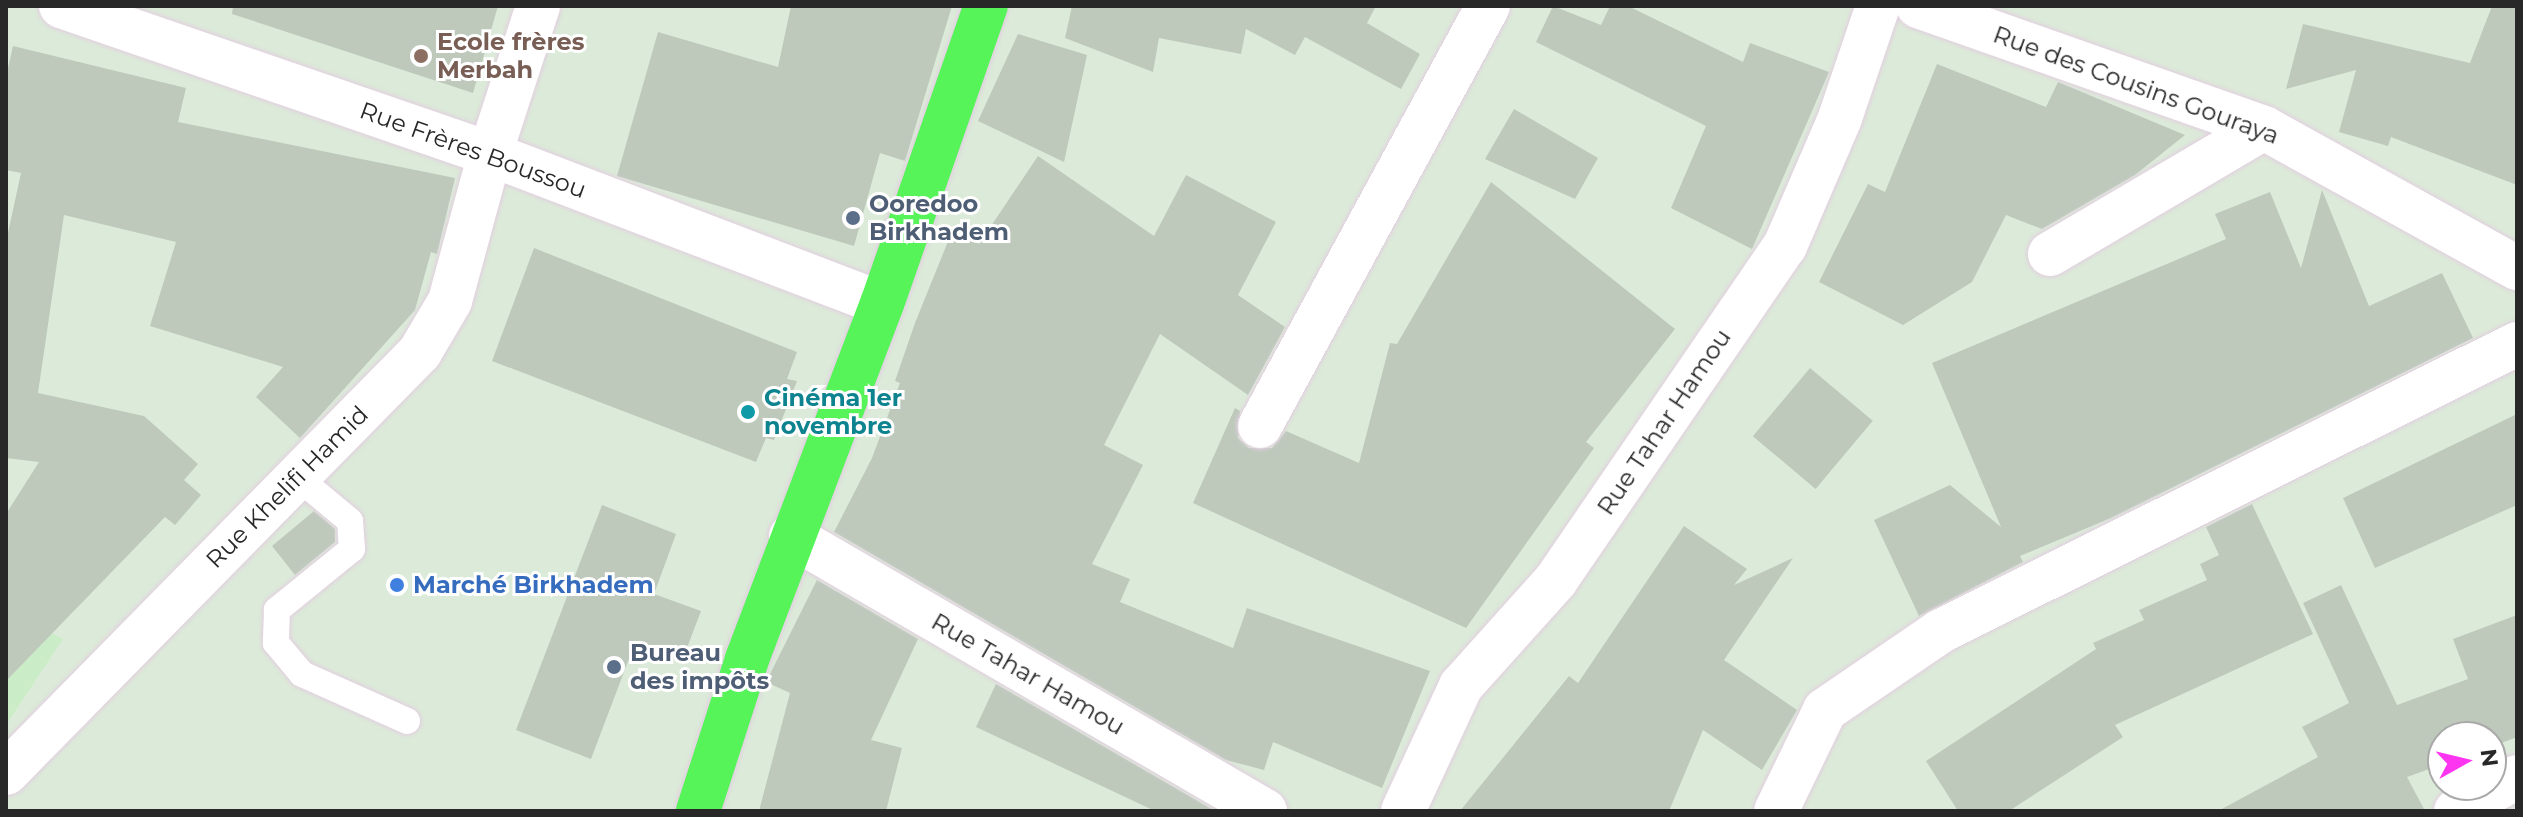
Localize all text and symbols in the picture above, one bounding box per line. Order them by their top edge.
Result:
street label: Rue des Cousins Gouraya [1989,20,2283,150]
place label: Ecole frères Merbah [437,28,585,84]
marker: Ecole frères Merbah [412,47,430,65]
street label: Rue Frères Boussou [356,96,590,204]
place label: Ooredoo Birkhadem [869,190,1009,246]
marker: Ooredoo Birkhadem [844,209,862,227]
street label: Rue Tahar Hamou [1591,324,1737,520]
place label: Cinéma 1er novembre [764,384,902,440]
street label: Rue Khelifi Hamid [200,400,374,574]
marker: Cinéma 1er novembre [739,403,757,421]
place label: Marché Birkhadem [413,571,654,599]
marker: Marché Birkhadem [388,576,406,594]
street label: Rue Tahar Hamou [926,607,1130,741]
place label: Bureau des impôts [630,639,769,695]
marker: Bureau des impôts [605,658,623,676]
north arrow [2427,721,2507,801]
text: N [2475,747,2504,769]

